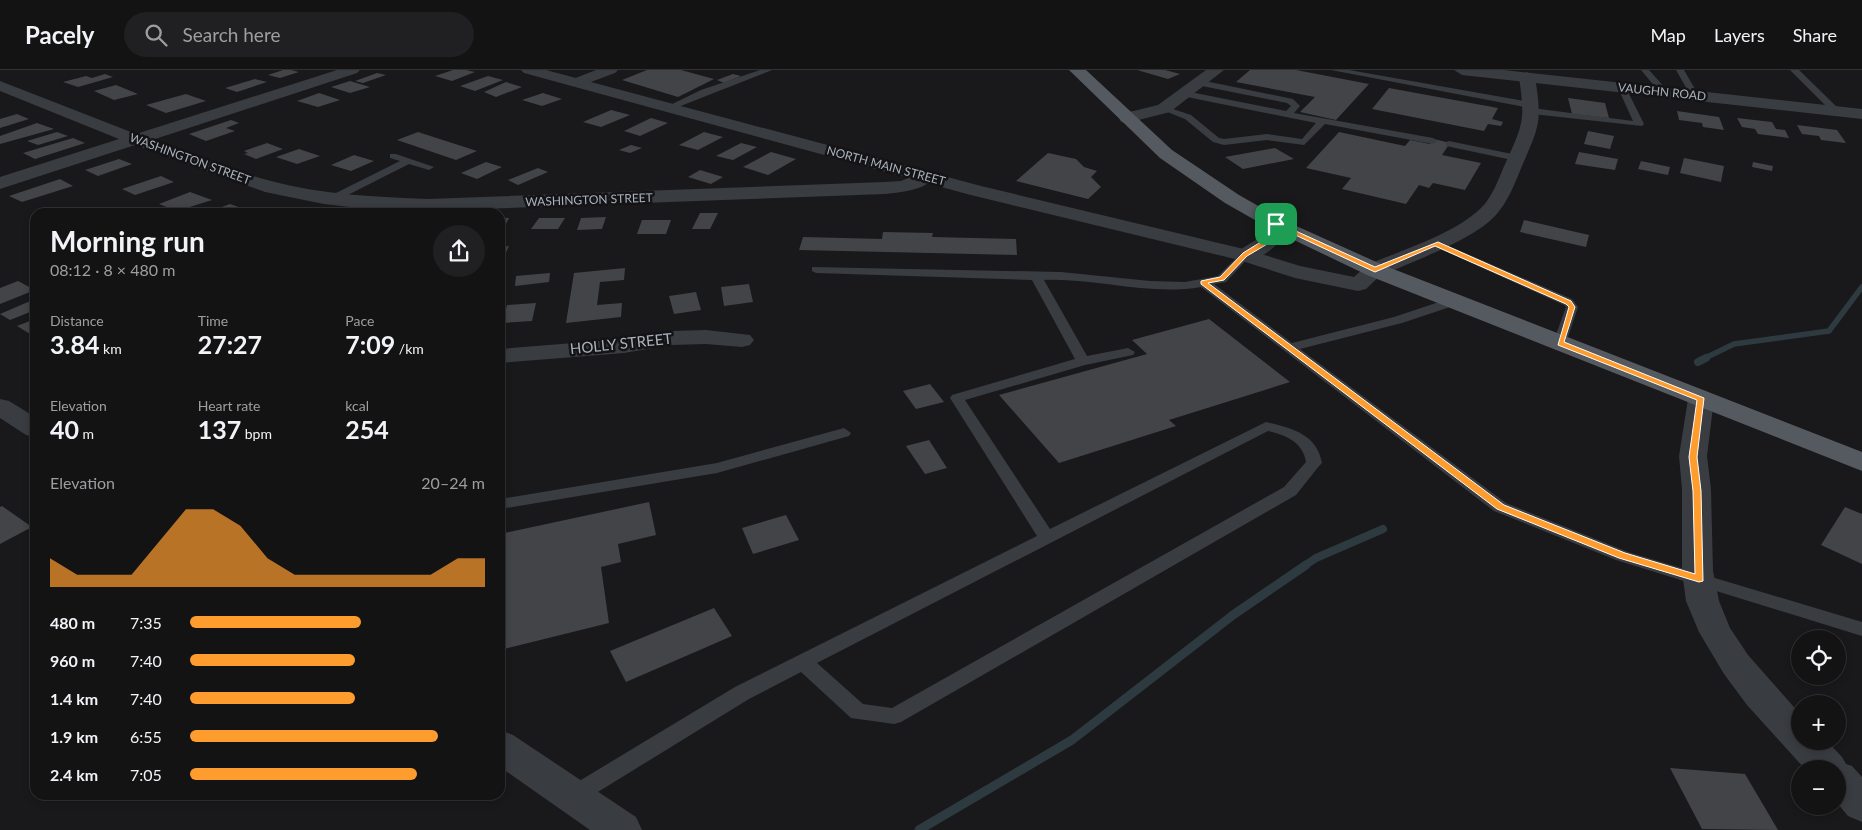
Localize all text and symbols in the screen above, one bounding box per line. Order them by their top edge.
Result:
search box [124,12,474,57]
text: Pacely [25,20,94,49]
icon: search [142,21,170,49]
text: Search here [182,23,280,46]
text: Map [1650,24,1686,46]
text: Layers [1714,24,1765,46]
text: Share [1793,24,1837,46]
street label: VAUGHN ROAD [1617,79,1707,104]
street label: WASHINGTON STREET [128,130,253,187]
street label: NORTH MAIN STREET [825,142,947,189]
street label: WASHINGTON STREET [525,190,653,209]
pin [1255,203,1297,245]
icon: arrive [1262,210,1290,238]
text: Morning run [50,224,205,258]
button: share [433,225,485,277]
text: 08:12 · 8 × 480 m [50,260,175,279]
text: Distance [50,312,104,329]
text: Time [198,312,228,329]
text: Pace [345,312,374,329]
text: 3.84 [50,329,99,359]
text: 27:27 [198,329,262,359]
text: 7:09 [345,329,395,359]
street label: HOLLY STREET [569,329,673,357]
text: km [99,340,122,357]
text: /km [395,340,424,357]
text: Elevation [50,397,107,414]
text: Heart rate [198,397,260,414]
text: kcal [345,397,369,414]
text: 40 [50,414,79,444]
text: 137 [198,414,241,444]
text: 254 [345,414,389,444]
text: m [79,425,94,442]
text: bpm [241,425,272,442]
text: Elevation [50,473,115,492]
text: 20–24 m [421,473,485,492]
text: 480 m [50,613,95,632]
text: 7:35 [130,613,162,632]
map controls [1791,630,1846,815]
button: locate [1791,630,1846,685]
text: 960 m [50,651,95,670]
text: 7:40 [130,651,162,670]
text: 1.4 km [50,689,98,708]
text: 7:40 [130,689,162,708]
button: + [1791,695,1846,750]
text: 1.9 km [50,727,98,746]
text: 6:55 [130,727,162,746]
button: − [1791,760,1846,815]
text: 2.4 km [50,765,98,784]
text: 7:05 [130,765,162,784]

